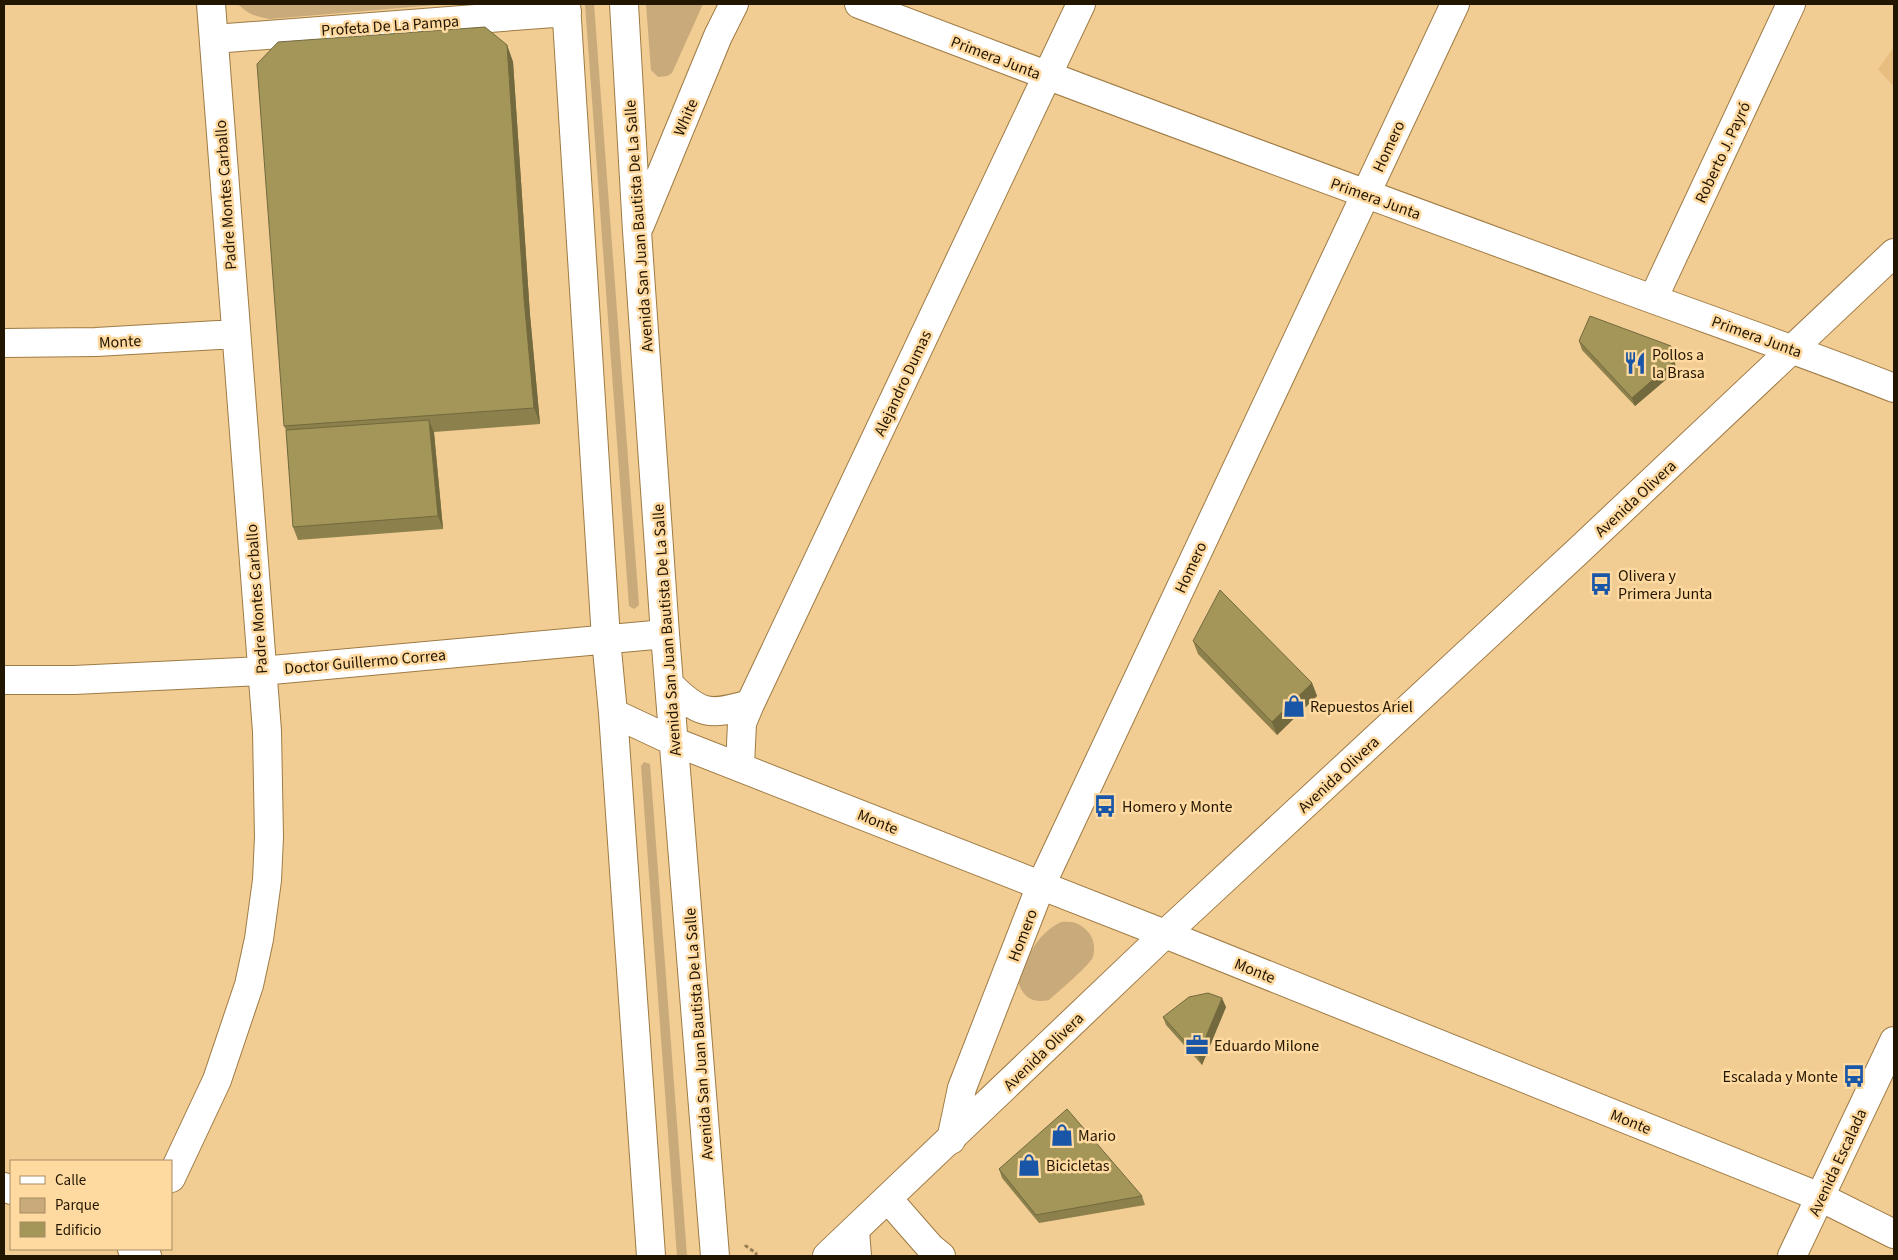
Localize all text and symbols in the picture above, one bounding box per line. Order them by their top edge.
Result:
street label: Profeta De La Pampa [320,10,460,42]
street label: Primera Junta [948,31,1044,85]
street label: White [668,95,704,139]
street label: Roberto J. Payró [1690,98,1756,207]
street label: Avenida San Juan Bautista De La Salle [619,99,659,353]
street label: Homero [1367,117,1410,176]
street label: Padre Montes Carballo [210,119,242,271]
street label: Primera Junta [1328,172,1424,225]
street label: Primera Junta [1709,310,1805,363]
street label: Alejandro Dumas [869,327,937,440]
street label: Monte [98,330,142,354]
place label: Pollos a la Brasa [1652,344,1705,384]
restaurant icon: Pollos a la Brasa [1622,350,1648,376]
street label: Avenida Olivera [1590,455,1681,542]
street label: Avenida San Juan Bautista De La Salle [647,503,687,757]
street label: Padre Montes Carballo [241,523,273,675]
street label: Homero [1169,538,1212,597]
place label: Olivera y Primera Junta [1618,565,1712,605]
bus stop icon: Olivera y Primera Junta [1588,571,1614,597]
street label: Doctor Guillermo Correa [283,644,447,680]
shop icon: Repuestos Ariel [1281,693,1307,719]
place label: Repuestos Ariel [1310,696,1413,718]
street label: Avenida Olivera [1293,731,1384,818]
bus stop icon: Homero y Monte [1092,793,1118,819]
place label: Homero y Monte [1122,796,1232,818]
street label: Monte [854,804,901,840]
street label: Homero [1003,906,1043,965]
street label: Avenida San Juan Bautista De La Salle [679,907,719,1161]
street label: Monte [1231,953,1278,989]
street label: Avenida Olivera [999,1008,1089,1096]
office icon: Eduardo Milone [1184,1032,1210,1058]
place label: Eduardo Milone [1214,1035,1319,1057]
bus stop icon: Escalada y Monte [1841,1063,1867,1089]
place label: Escalada y Monte [1723,1066,1838,1088]
street label: Monte [1607,1104,1654,1140]
street label: Avenida Escalada [1803,1105,1872,1220]
shop icon: Mario [1049,1122,1075,1148]
place label: Mario [1078,1125,1116,1147]
shop icon: Bicicletas [1016,1152,1042,1178]
place label: Bicicletas [1046,1155,1110,1177]
legend [10,1160,172,1250]
text: Calle [55,1170,86,1191]
text: Parque [55,1195,99,1216]
text: Edificio [55,1220,102,1241]

